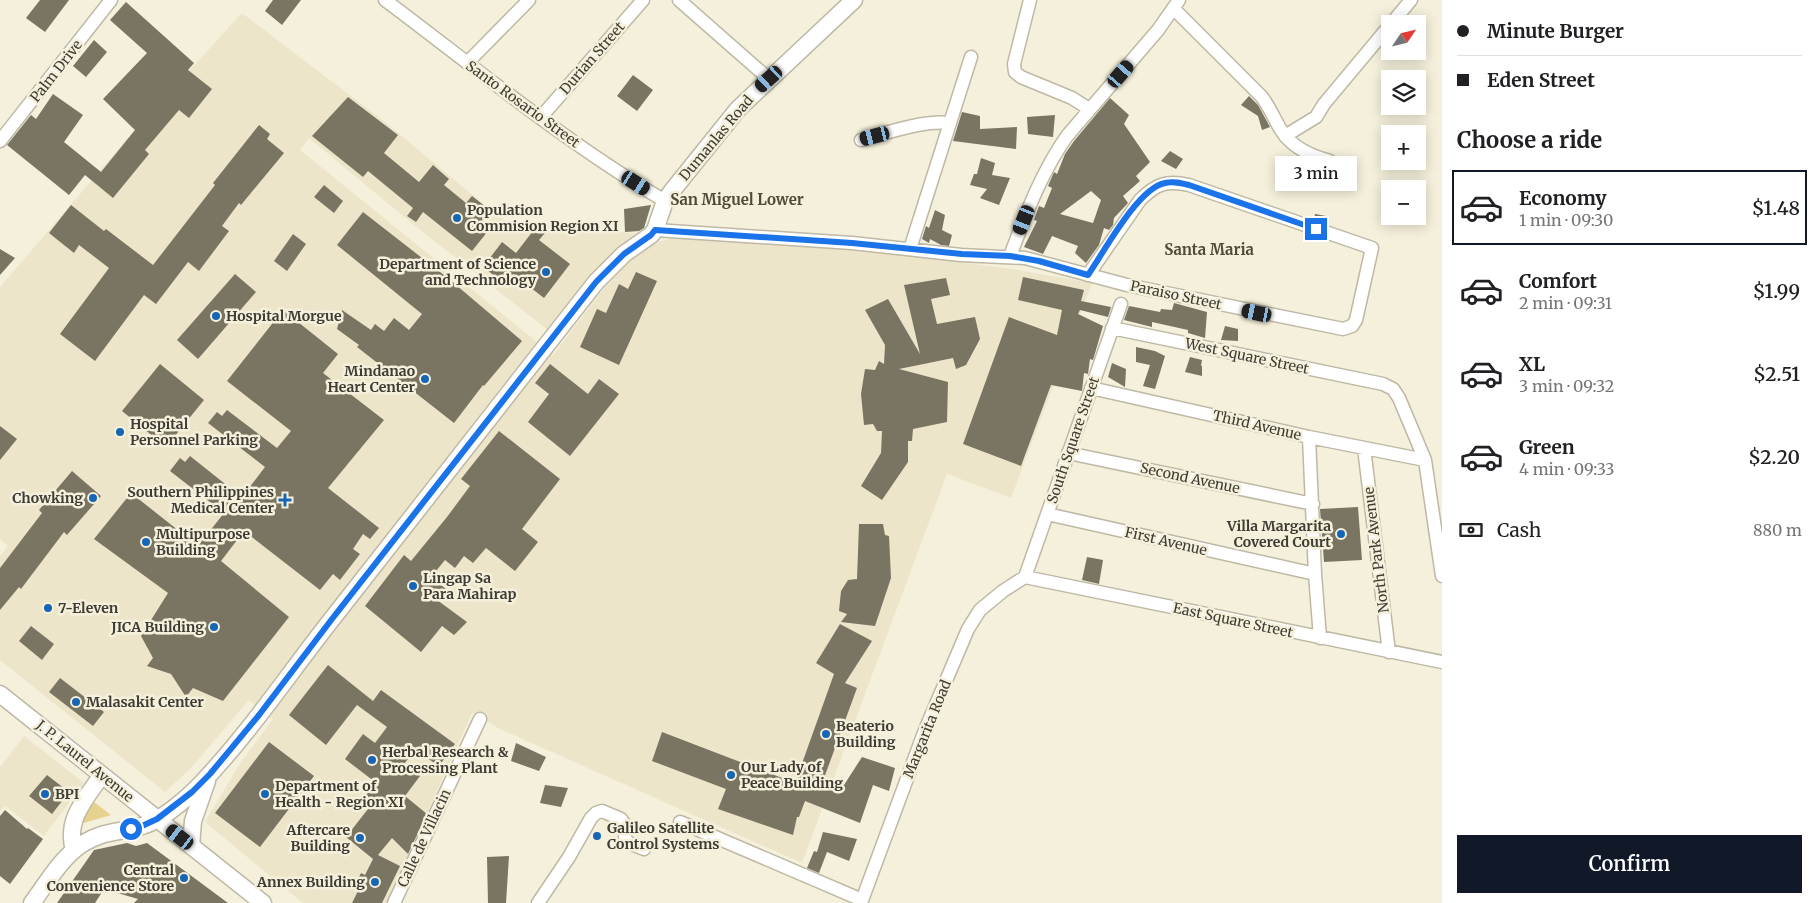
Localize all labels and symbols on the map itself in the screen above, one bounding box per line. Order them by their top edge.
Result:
north arrow [1381,15,1426,60]
street label: Durian Street [556,18,629,98]
street label: Palm Drive [26,36,86,106]
street label: Santo Rosario Street [463,57,584,152]
car [1105,58,1136,90]
car [752,63,785,95]
street label: Dumanlas Road [675,91,757,184]
car [858,125,891,147]
callout: 3 min [1275,156,1357,192]
car [619,169,652,197]
district label: San Miguel Lower [670,190,804,209]
place label: Population Commision Region XI [467,201,619,235]
car [1011,203,1036,237]
marker: Population Commision Region XI [451,212,463,224]
route end [1305,218,1327,240]
district label: Santa Maria [1164,240,1254,259]
place label: Department of Science and Technology [379,255,537,289]
marker: Department of Science and Technology [540,266,552,278]
street label: Paraiso Street [1129,277,1224,314]
car [1240,303,1273,323]
place label: Hospital Morgue [226,307,342,325]
marker: Hospital Morgue [210,310,222,322]
street label: West Square Street [1182,334,1311,378]
place label: Mindanao Heart Center [328,362,415,396]
marker: Mindanao Heart Center [419,373,431,385]
street label: South Square Street [1043,374,1103,506]
street label: Third Avenue [1211,406,1303,444]
place label: Hospital Personnel Parking [130,415,258,449]
marker: Hospital Personnel Parking [114,426,126,438]
street label: Second Avenue [1139,459,1241,497]
place label: Southern Philippines Medical Center [127,483,274,517]
street label: North Park Avenue [1359,486,1393,614]
place label: Chowking [12,489,83,507]
marker: Chowking [87,492,99,504]
marker: Southern Philippines Medical Center [278,493,292,507]
place label: Villa Margarita Covered Court [1226,517,1331,551]
street label: First Avenue [1123,523,1209,559]
place label: Multipurpose Building [156,525,251,559]
marker: Villa Margarita Covered Court [1335,528,1347,540]
marker: Multipurpose Building [140,536,152,548]
place label: Lingap Sa Para Mahirap [423,569,516,603]
marker: Lingap Sa Para Mahirap [407,580,419,592]
street label: East Square Street [1171,598,1295,642]
place label: 7-Eleven [58,599,119,617]
marker: 7-Eleven [42,602,54,614]
place label: JICA Building [110,618,204,636]
marker: JICA Building [208,621,220,633]
street label: Margarita Road [899,677,955,781]
place label: Malasakit Center [86,693,204,711]
marker: Malasakit Center [70,696,82,708]
street label: J. P. Laurel Avenue [32,715,138,806]
place label: Beaterio Building [836,717,896,751]
marker: Beaterio Building [820,728,832,740]
place label: Herbal Research & Processing Plant [382,743,509,777]
marker: Herbal Research & Processing Plant [366,754,378,766]
place label: Our Lady of Peace Building [741,758,843,792]
marker: Our Lady of Peace Building [725,769,737,781]
place label: Department of Health - Region XI [275,777,404,811]
place label: BPI [55,785,80,803]
street label: Calle de Villacin [393,786,455,890]
marker: BPI [39,788,51,800]
marker: Department of Health - Region XI [259,788,271,800]
route start [120,818,142,840]
place label: Galileo Satellite Control Systems [607,819,720,853]
place label: Aftercare Building [285,821,350,855]
car [163,822,196,852]
marker: Galileo Satellite Control Systems [591,830,603,842]
marker: Aftercare Building [354,832,366,844]
place label: Central Convenience Store [47,861,174,895]
marker: Central Convenience Store [178,872,190,884]
place label: Annex Building [256,873,365,891]
marker: Annex Building [369,876,381,888]

